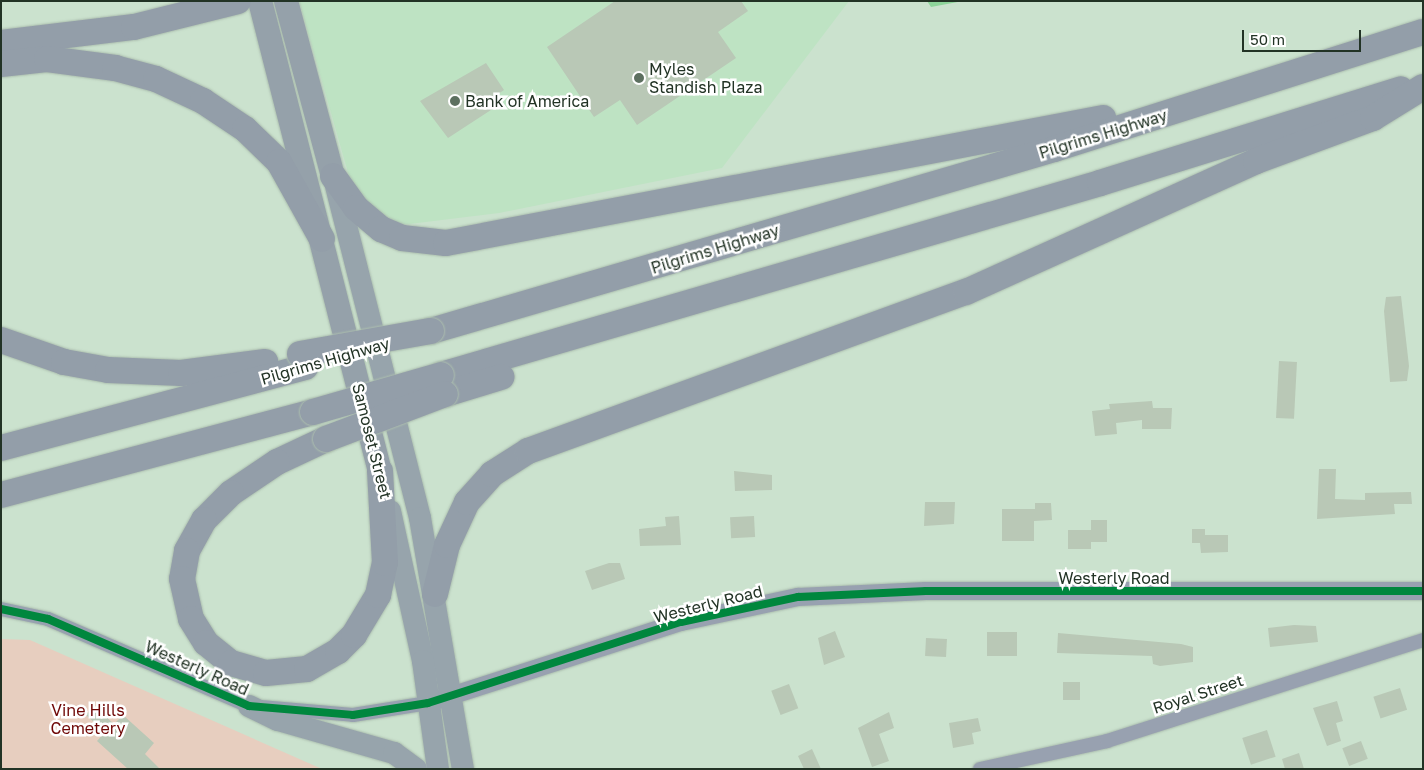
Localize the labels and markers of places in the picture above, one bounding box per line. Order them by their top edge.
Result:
place label: Myles Standish Plaza [649,59,762,97]
marker: Myles Standish Plaza [633,72,645,84]
place label: Bank of America [465,91,589,111]
marker: Bank of America [449,95,461,107]

